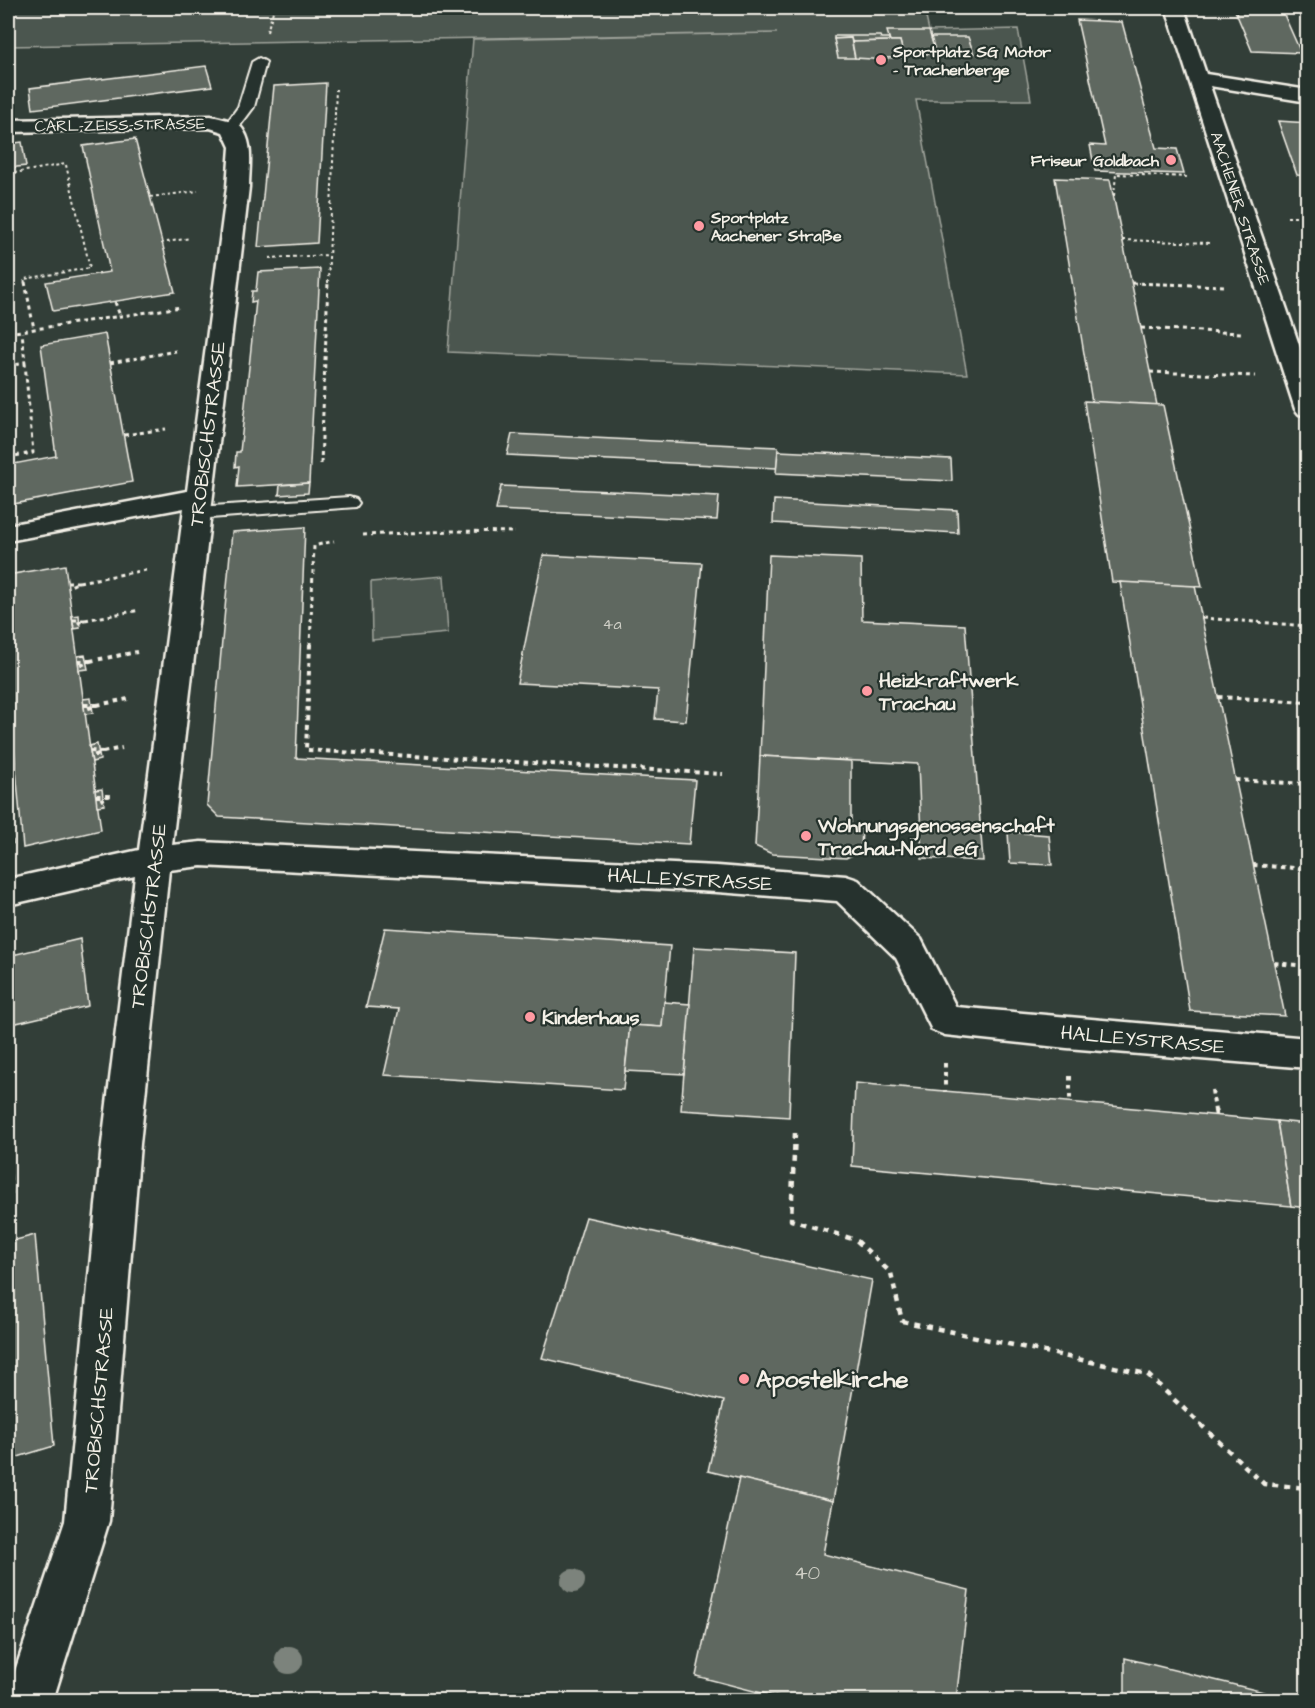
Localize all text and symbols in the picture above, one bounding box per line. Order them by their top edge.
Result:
place label: Sportplatz SG Motor - Trachenberge [892,41,1051,83]
marker: Sportplatz SG Motor - Trachenberge [874,53,888,67]
street label: CARL-ZEISS-STRASSE [34,113,206,137]
street label: AACHENER STRASSE [1205,129,1275,288]
place label: Friseur Goldbach [1031,150,1160,172]
marker: Friseur Goldbach [1164,153,1178,167]
place label: Sportplatz Aachener Straße [710,207,842,247]
marker: Sportplatz Aachener Straße [692,219,706,233]
street label: TROBISCHSTRASSE [183,340,233,528]
house number: 4a [602,613,622,635]
place label: Heizkraftwerk Trachau [878,667,1019,718]
marker: Heizkraftwerk Trachau [860,684,874,698]
place label: Wohnungsgenossenschaft Trachau-Nord eG [817,812,1055,863]
street label: TROBISCHSTRASSE [124,822,174,1010]
marker: Wohnungsgenossenschaft Trachau-Nord eG [799,829,813,843]
street label: HALLEYSTRASSE [607,862,773,898]
place label: Kinderhaus [542,1004,640,1032]
marker: Kinderhaus [523,1010,537,1024]
street label: HALLEYSTRASSE [1059,1019,1227,1061]
street label: TROBISCHSTRASSE [77,1306,121,1494]
place label: Apostelkirche [756,1363,908,1397]
marker: Apostelkirche [737,1372,751,1386]
house number: 40 [794,1559,820,1587]

